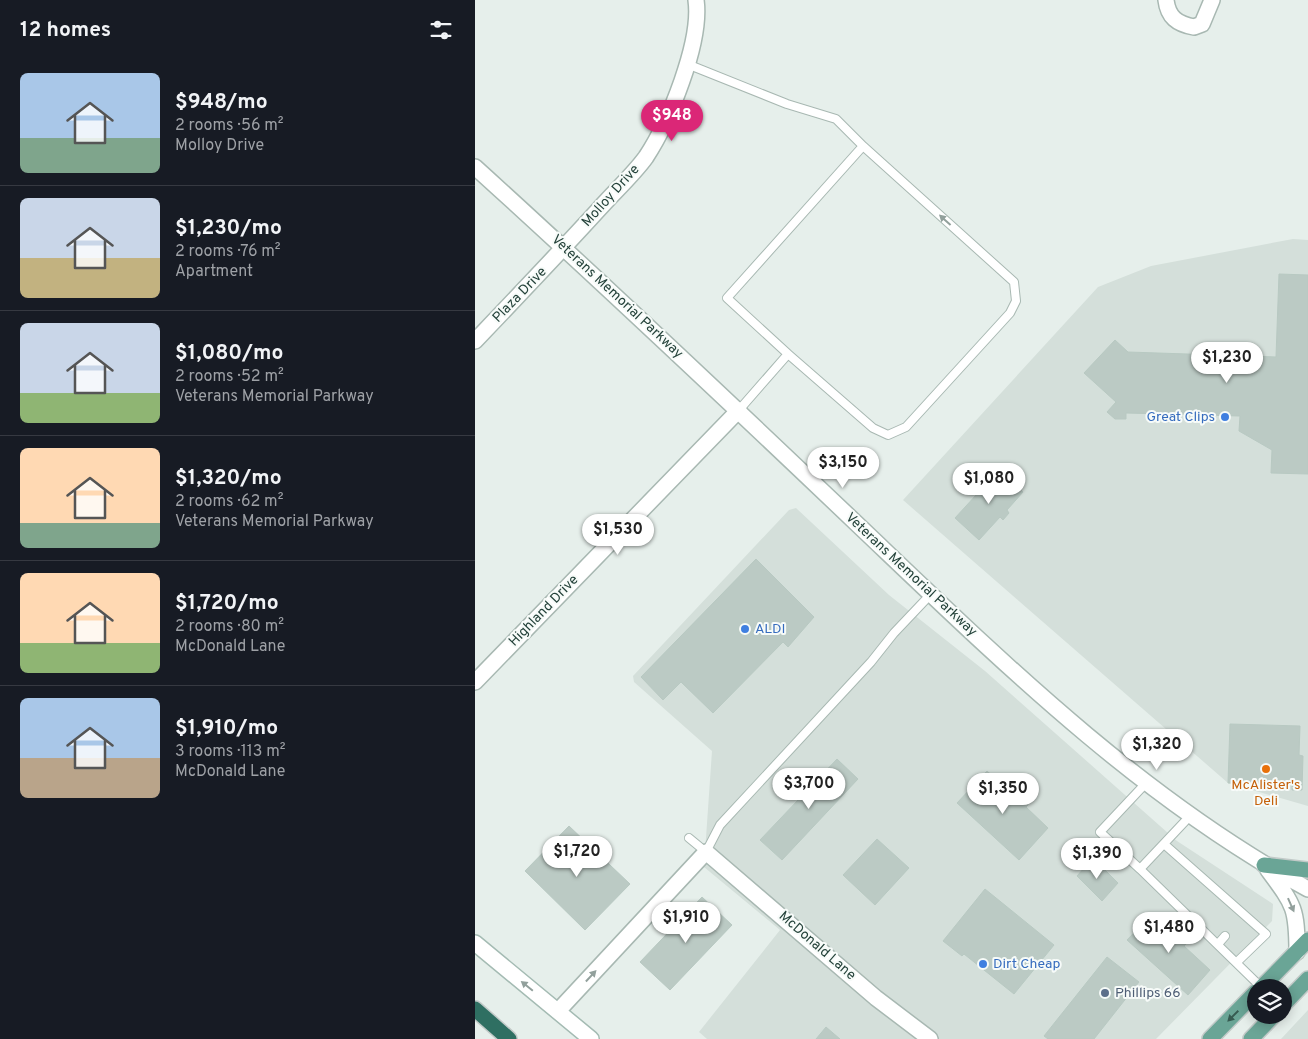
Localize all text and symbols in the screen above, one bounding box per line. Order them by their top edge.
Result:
icon: filters [427,16,455,44]
text: 12 homes [20,17,111,44]
text: $948/mo [175,89,268,116]
icon: home [60,93,120,153]
pin: $948 [642,100,702,142]
text: $948 [652,106,692,126]
text: 2 rooms · 56 m² [175,116,284,136]
text: Molloy Drive [175,136,264,156]
street label: Molloy Drive [579,161,643,231]
one-way arrow [939,214,951,226]
text: $1,230/mo [175,215,282,242]
icon: home [60,218,120,278]
street label: Veterans Memorial Parkway [548,232,686,362]
text: 2 rooms · 76 m² [175,242,281,262]
text: Apartment [175,262,253,282]
street label: Plaza Drive [489,264,551,326]
text: $1,080/mo [175,340,283,367]
pin: $1,230 [1186,342,1268,384]
icon: home [60,343,120,403]
text: $1,230 [1202,348,1252,368]
text: 2 rooms · 52 m² [175,367,284,387]
text: Veterans Memorial Parkway [175,387,374,407]
place label: Great Clips [1146,409,1215,426]
marker: Great Clips [1219,411,1231,423]
pin: $3,150 [802,446,884,489]
text: $3,150 [818,453,868,473]
pin: $1,080 [948,462,1030,505]
text: $1,320/mo [175,465,282,492]
icon: home [60,468,120,528]
text: $1,080 [963,469,1015,489]
text: 2 rooms · 62 m² [175,492,283,512]
street label: Veterans Memorial Parkway [842,510,980,640]
text: Veterans Memorial Parkway [175,512,374,532]
pin: $1,530 [577,514,659,556]
text: $1,530 [593,520,643,540]
street label: Highland Drive [506,572,582,650]
text: $1,720/mo [175,590,279,617]
icon: home [60,593,120,653]
text: 2 rooms · 80 m² [175,617,284,637]
place label: ALDI [755,621,786,638]
marker: ALDI [739,623,751,635]
text: McDonald Lane [175,637,285,657]
text: $1,910/mo [175,715,278,742]
icon: home [60,718,120,778]
pin: $1,320 [1116,728,1198,771]
text: $1,320 [1132,735,1182,755]
text: 3 rooms · 113 m² [175,742,286,762]
text: McDonald Lane [175,762,285,782]
marker: McAlister's Deli [1260,763,1272,775]
pin: $3,700 [768,768,850,810]
pin: $1,350 [962,772,1044,815]
text: $3,700 [783,774,835,794]
place label: McAlister's Deli [1231,777,1301,810]
text: $1,350 [978,779,1028,799]
pin: $1,720 [536,836,618,878]
pin: $1,390 [1056,838,1138,880]
text: $1,720 [553,842,601,862]
text: $1,390 [1072,844,1122,864]
one-way arrow [1288,898,1296,912]
pin: $1,910 [645,902,727,944]
text: $1,910 [663,908,709,928]
street label: McDonald Lane [775,908,859,984]
pin: $1,480 [1128,912,1210,954]
text: $1,480 [1144,918,1194,938]
place label: Dirt Cheap [993,956,1060,973]
marker: Dirt Cheap [977,958,989,970]
one-way arrow [585,970,597,982]
map controls [1247,979,1292,1024]
button: layers [1247,979,1292,1024]
one-way arrow [520,980,533,991]
place label: Phillips 66 [1115,985,1181,1002]
marker: Phillips 66 [1099,987,1111,999]
one-way arrow [1227,1009,1239,1021]

